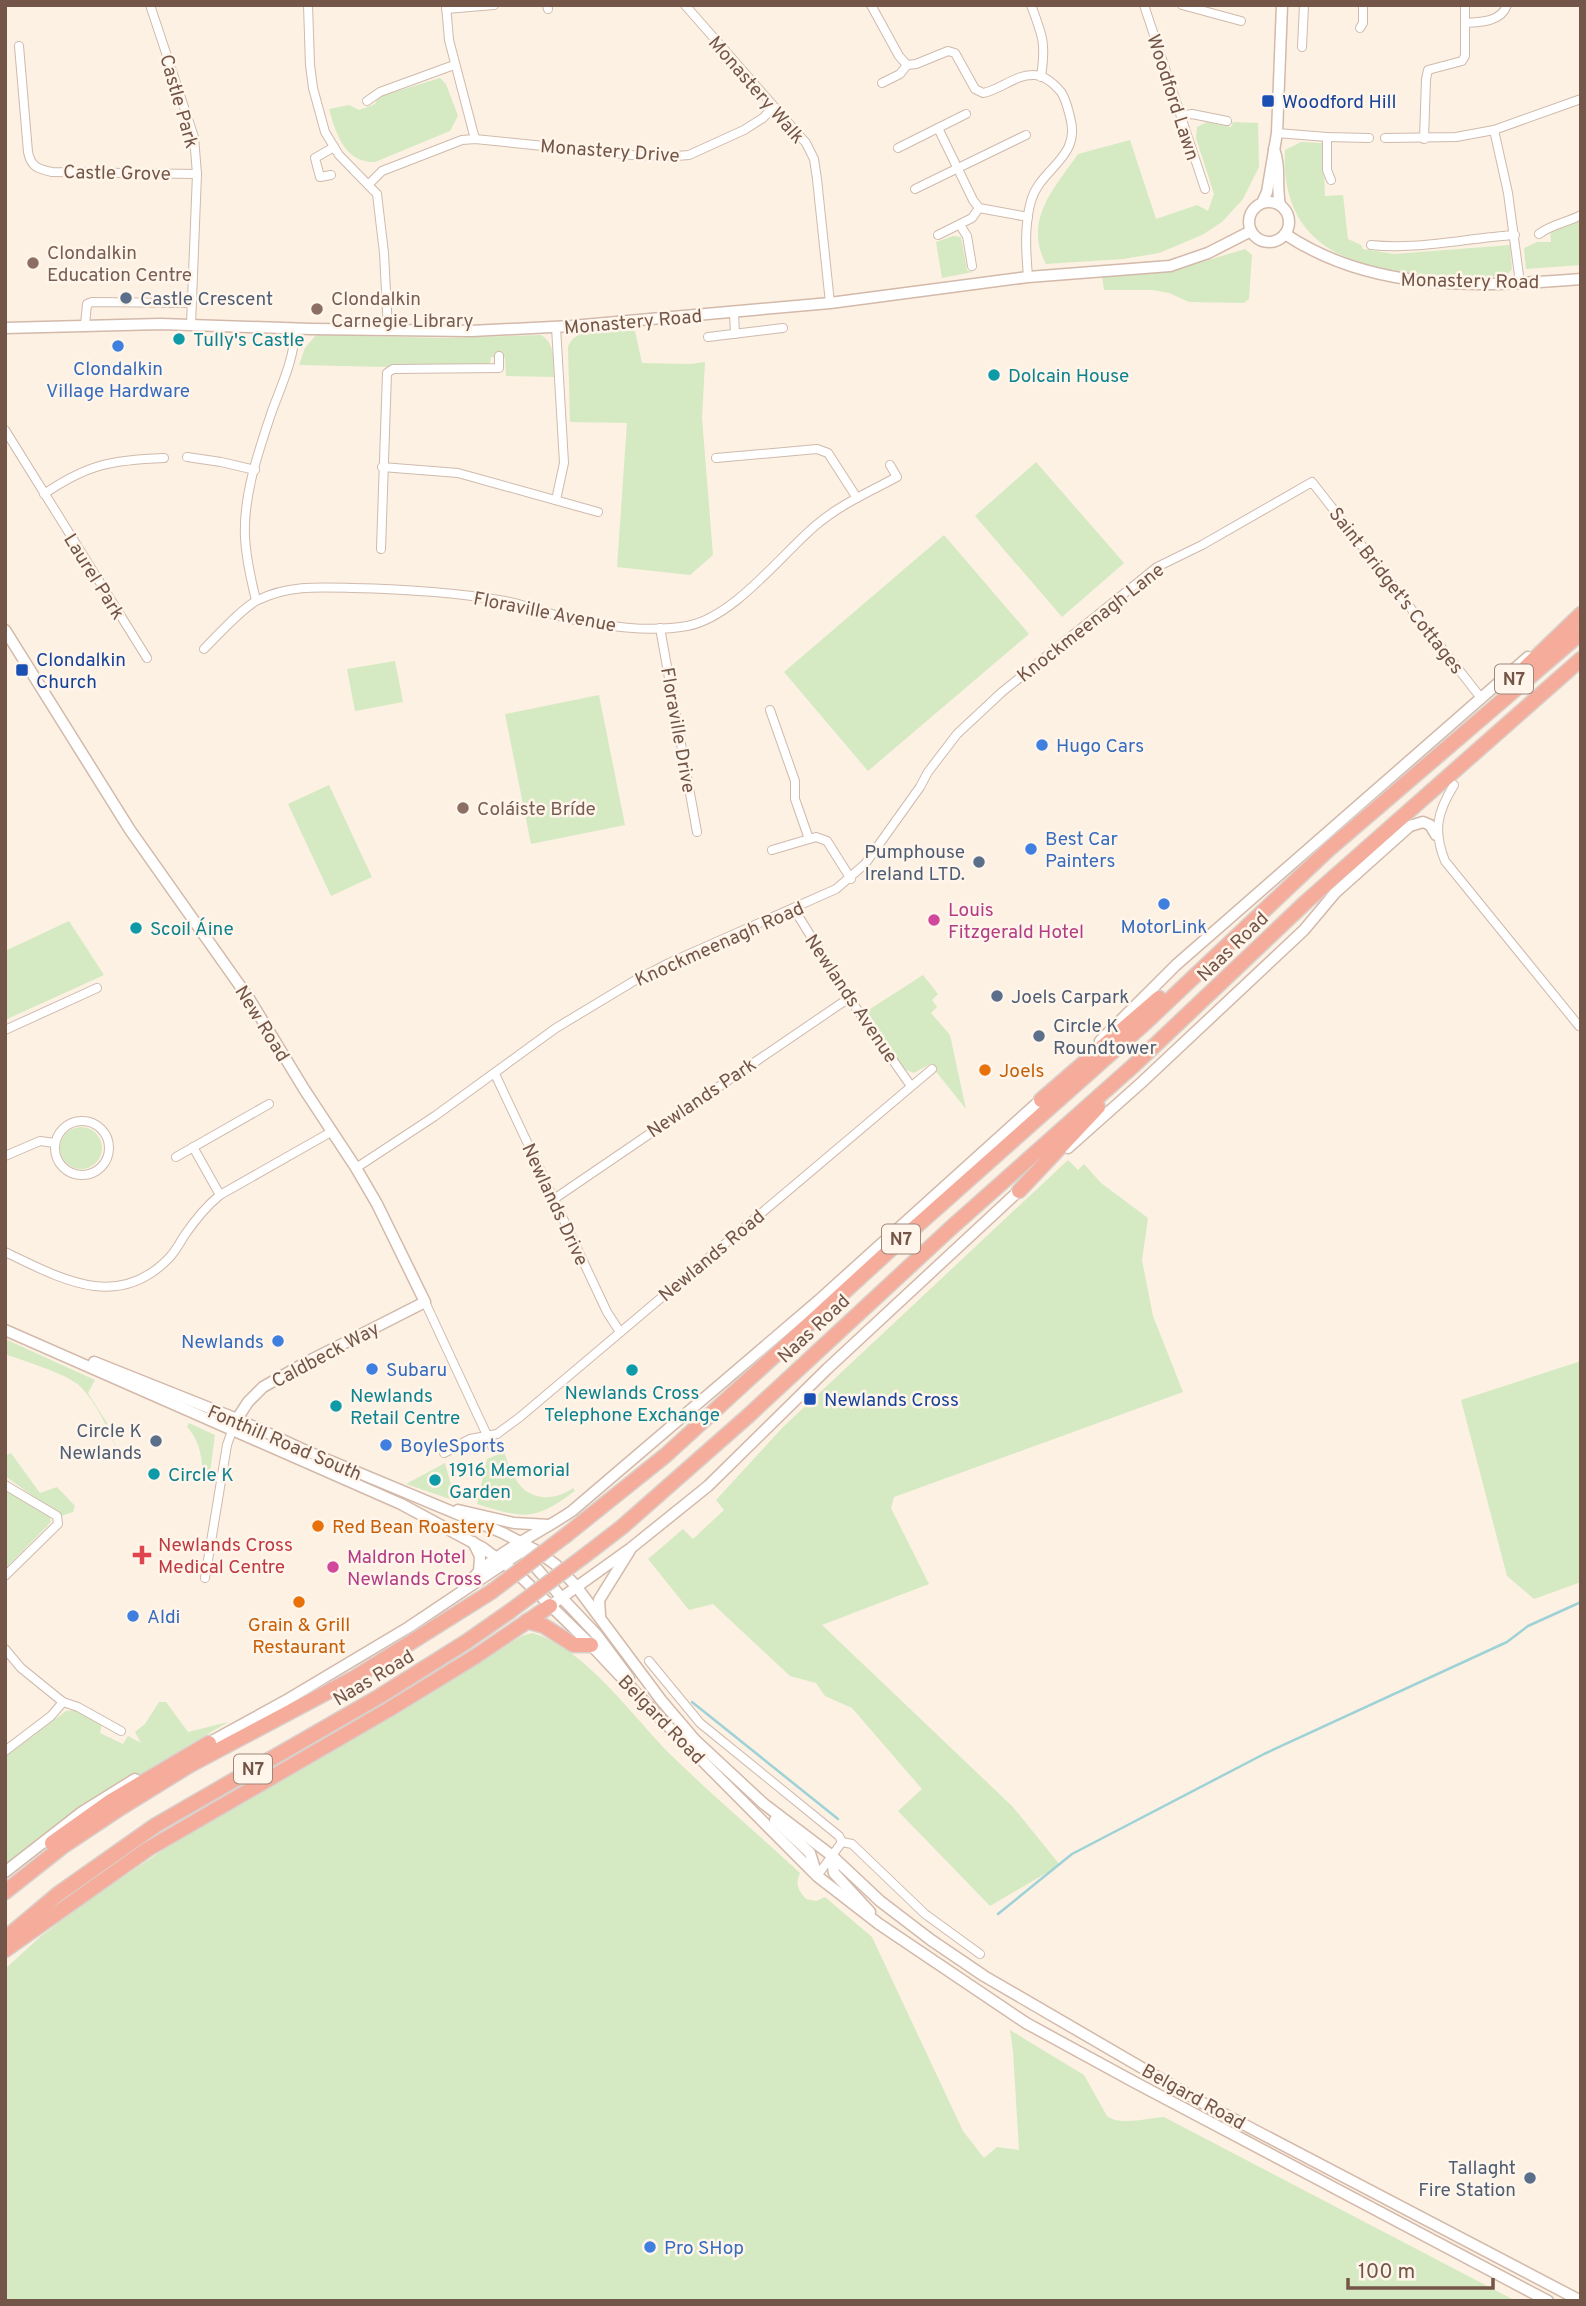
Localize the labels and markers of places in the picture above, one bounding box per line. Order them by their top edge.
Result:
place label: Woodford Hill [1282,91,1397,115]
marker: Woodford Hill [1260,93,1276,109]
place label: Clondalkin Education Centre [47,242,192,288]
marker: Clondalkin Education Centre [25,255,41,271]
place label: Castle Crescent [140,288,273,312]
place label: Clondalkin Carnegie Library [331,288,473,334]
marker: Castle Crescent [118,290,134,306]
marker: Clondalkin Carnegie Library [309,301,325,317]
place label: Tully's Castle [193,329,304,353]
marker: Tully's Castle [171,331,187,347]
marker: Clondalkin Village Hardware [110,338,126,354]
place label: Clondalkin Village Hardware [46,358,190,404]
place label: Dolcain House [1008,365,1129,389]
marker: Dolcain House [986,367,1002,383]
place label: Clondalkin Church [36,649,126,695]
marker: Clondalkin Church [14,662,30,678]
place label: Hugo Cars [1056,735,1144,759]
marker: Hugo Cars [1034,737,1050,753]
place label: Coláiste Bríde [477,798,596,822]
marker: Coláiste Bríde [455,800,471,816]
place label: Best Car Painters [1045,828,1119,874]
place label: Pumphouse Ireland LTD. [864,841,965,887]
marker: Best Car Painters [1023,841,1039,857]
marker: Pumphouse Ireland LTD. [971,854,987,870]
marker: MotorLink [1156,896,1172,912]
place label: Louis Fitzgerald Hotel [948,899,1084,945]
marker: Louis Fitzgerald Hotel [926,912,942,928]
place label: MotorLink [1121,916,1207,940]
place label: Scoil Áine [150,917,234,942]
marker: Scoil Áine [128,920,144,936]
place label: Joels Carpark [1011,986,1129,1010]
marker: Joels Carpark [989,988,1005,1004]
place label: Circle K Roundtower [1053,1015,1157,1061]
marker: Circle K Roundtower [1031,1028,1047,1044]
place label: Joels [999,1060,1044,1084]
marker: Joels [977,1062,993,1078]
place label: Newlands [181,1331,264,1355]
marker: Newlands [270,1333,286,1349]
place label: Subaru [386,1359,447,1383]
marker: Subaru [364,1361,380,1377]
marker: Newlands Cross Telephone Exchange [624,1362,640,1378]
place label: Newlands Cross Telephone Exchange [544,1382,720,1428]
place label: Newlands Retail Centre [350,1385,460,1431]
place label: Newlands Cross [824,1389,959,1413]
marker: Newlands Cross [802,1391,818,1407]
marker: Newlands Retail Centre [328,1398,344,1414]
place label: Circle K Newlands [59,1420,142,1466]
marker: Circle K Newlands [148,1433,164,1449]
place label: BoyleSports [400,1435,505,1459]
marker: BoyleSports [378,1437,394,1453]
place label: 1916 Memorial Garden [449,1459,570,1505]
place label: Circle K [168,1464,234,1488]
marker: Circle K [146,1466,162,1482]
marker: 1916 Memorial Garden [427,1472,443,1488]
place label: Red Bean Roastery [332,1516,495,1540]
marker: Red Bean Roastery [310,1518,326,1534]
place label: Newlands Cross Medical Centre [158,1534,293,1580]
marker: Newlands Cross Medical Centre [132,1545,152,1565]
place label: Maldron Hotel Newlands Cross [347,1546,482,1592]
marker: Maldron Hotel Newlands Cross [325,1559,341,1575]
marker: Grain & Grill Restaurant [291,1594,307,1610]
place label: Aldi [147,1606,180,1630]
marker: Aldi [125,1608,141,1624]
place label: Grain & Grill Restaurant [248,1614,350,1660]
place label: Tallaght Fire Station [1418,2157,1516,2203]
marker: Tallaght Fire Station [1522,2170,1538,2186]
place label: Pro SHop [664,2237,744,2261]
marker: Pro SHop [642,2239,658,2255]

